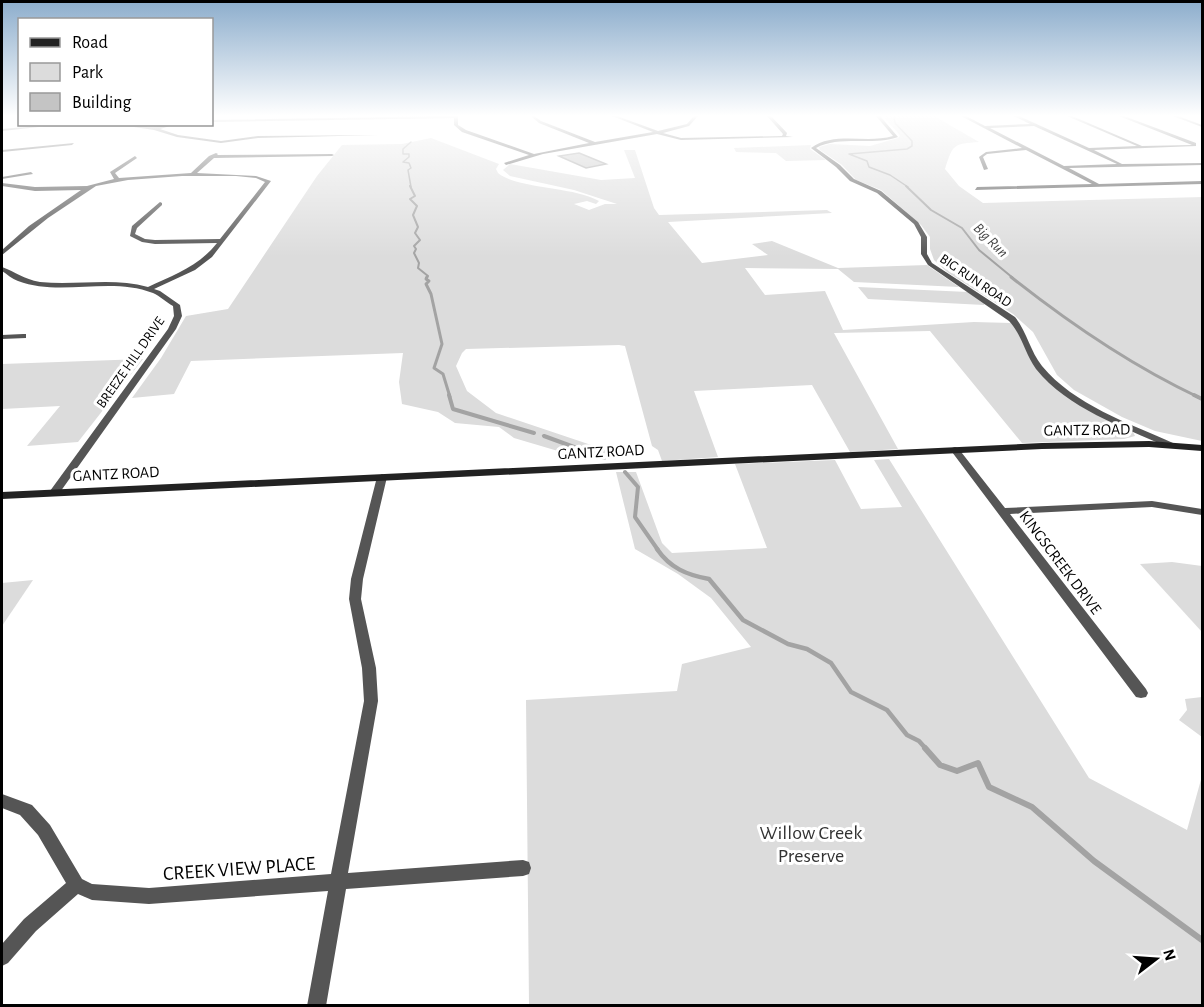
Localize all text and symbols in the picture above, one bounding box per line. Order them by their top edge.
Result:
legend [18,18,213,126]
text: Road [72,34,108,52]
text: Park [72,64,104,82]
text: Building [72,94,132,112]
water label: Big Run [971,220,1011,260]
street label: BIG RUN ROAD [937,252,1014,310]
street label: BREEZE HILL DRIVE [94,314,168,411]
street label: GANTZ ROAD [1044,421,1131,439]
street label: GANTZ ROAD [557,442,645,462]
street label: GANTZ ROAD [72,464,160,484]
street label: KINGSCREEK DRIVE [1016,508,1104,617]
park label: Willow Creek Preserve [760,823,862,866]
street label: CREEK VIEW PLACE [162,854,316,884]
north arrow [1126,929,1186,989]
text: N [1160,947,1179,963]

